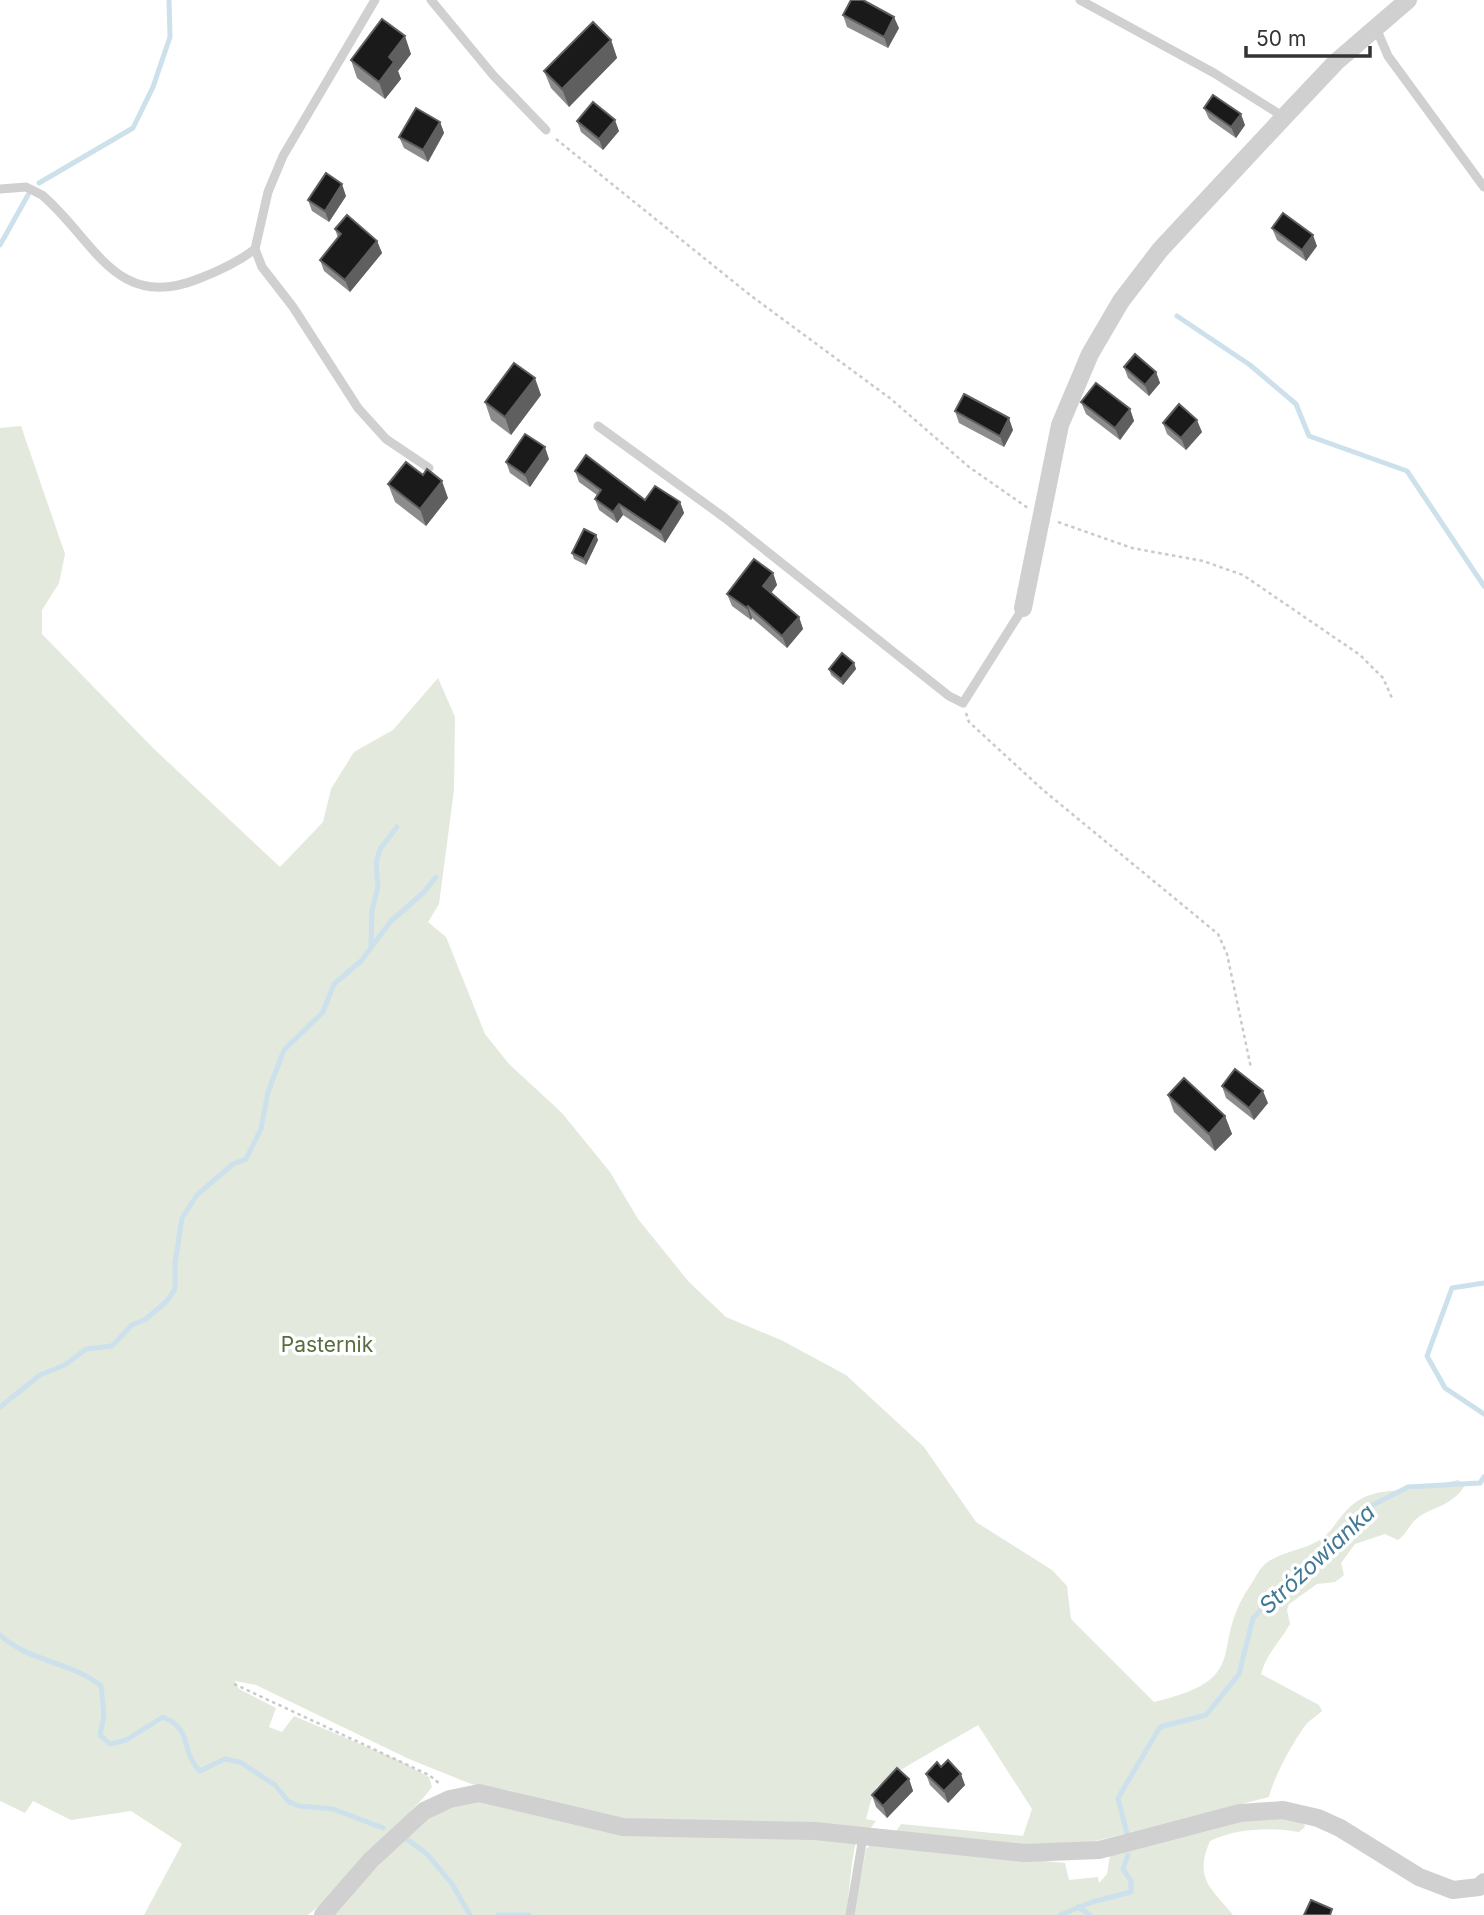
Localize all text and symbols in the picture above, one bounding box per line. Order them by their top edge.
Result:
scale bar [1246,14,1370,58]
text: 50 m [1256,26,1306,51]
park label: Pasternik [281,1332,374,1357]
water label: Stróżowianka [1253,1498,1381,1620]

